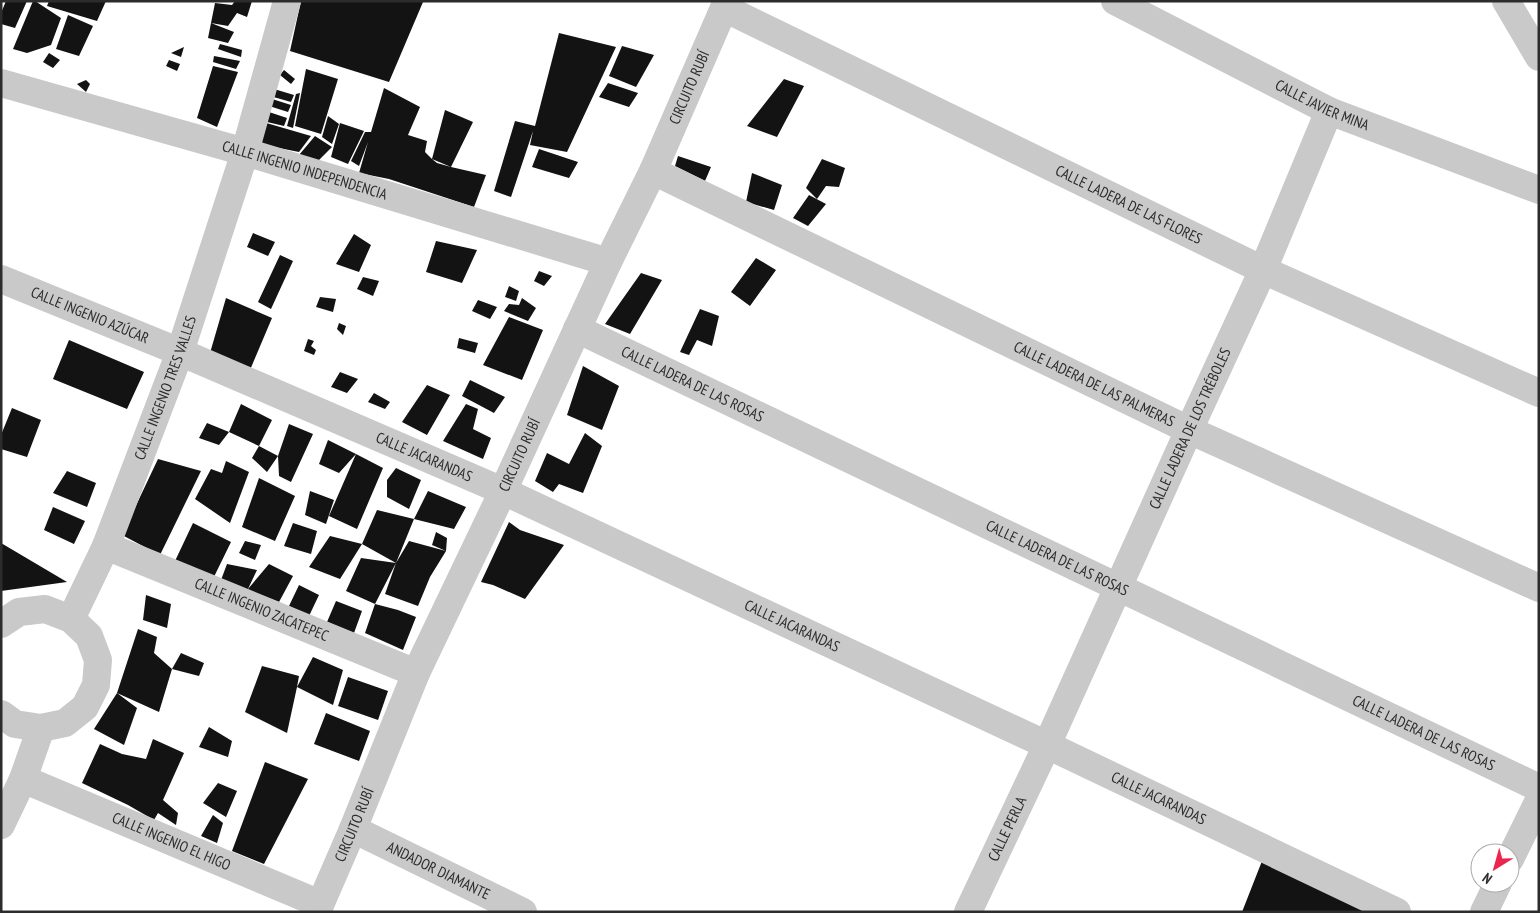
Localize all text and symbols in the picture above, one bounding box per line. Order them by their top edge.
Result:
street label: CIRCUITO RUBÍ [665,47,713,127]
street label: CALLE JAVIER MINA [1272,75,1373,135]
street label: CALLE INGENIO INDEPENDENCIA [220,136,390,204]
street label: CALLE LADERA DE LAS FLORES [1053,161,1205,248]
street label: CALLE INGENIO AZÚCAR [28,282,152,347]
street label: CALLE INGENIO TRES VALLES [130,313,200,462]
street label: CALLE LADERA DE LAS PALMERAS [1011,337,1178,431]
street label: CALLE LADERA DE LAS ROSAS [618,342,767,426]
street label: CALLE LADERA DE LOS TRÉBOLES [1145,345,1235,512]
street label: CIRCUITO RUBÍ [494,415,544,494]
street label: CALLE JACARANDAS [373,428,475,486]
street label: CALLE LADERA DE LAS ROSAS [983,516,1132,600]
street label: CALLE INGENIO ZACATEPEC [192,573,332,645]
street label: CALLE JACARANDAS [742,595,843,656]
street label: CALLE LADERA DE LAS ROSAS [1349,690,1498,775]
street label: CALLE JACARANDAS [1108,767,1209,829]
street label: CIRCUITO RUBÍ [330,784,378,864]
street label: CALLE PERLA [983,792,1031,864]
street label: CALLE INGENIO EL HIGO [110,808,234,874]
street label: ANDADOR DIAMANTE [384,837,493,904]
north arrow [1470,843,1520,893]
text: N [1479,869,1496,888]

